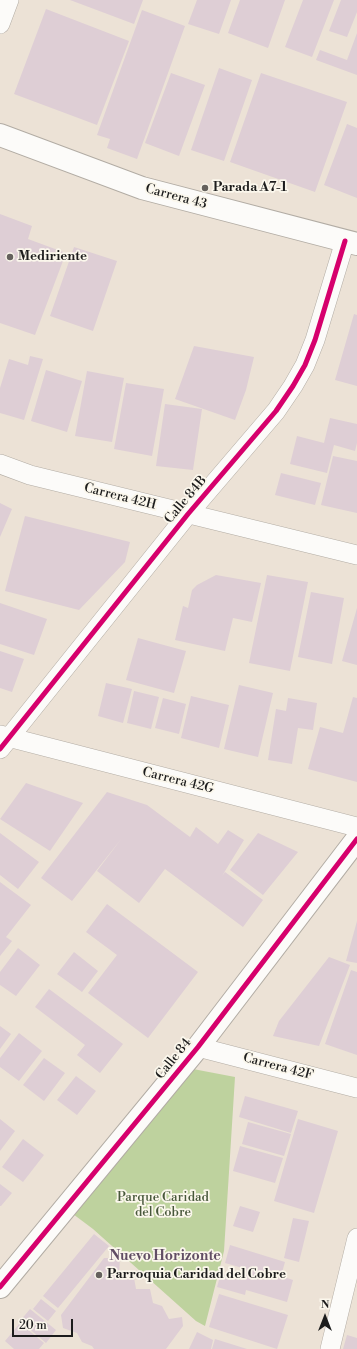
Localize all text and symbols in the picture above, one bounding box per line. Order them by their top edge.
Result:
place label: Parada A7-1 [213,180,287,196]
street label: Carrera 43 [143,181,209,213]
marker: Parada A7-1 [200,183,210,193]
place label: Mediriente [18,249,87,265]
marker: Mediriente [5,252,15,262]
street label: Calle 84B [162,473,210,527]
street label: Carrera 42H [82,480,158,514]
street label: Carrera 42G [141,765,215,797]
street label: Calle 84 [153,1035,195,1083]
street label: Carrera 42F [241,1050,315,1084]
park label: Parque Caridad del Cobre [117,1190,209,1221]
district label: Nuevo Horizonte [109,1249,221,1265]
place label: Parroquia Caridad del Cobre [107,1267,286,1283]
marker: Parroquia Caridad del Cobre [94,1270,104,1280]
north arrow [305,1297,345,1337]
text: N [321,1298,329,1312]
scale bar [14,1311,75,1337]
text: 20 m [19,1318,47,1333]

